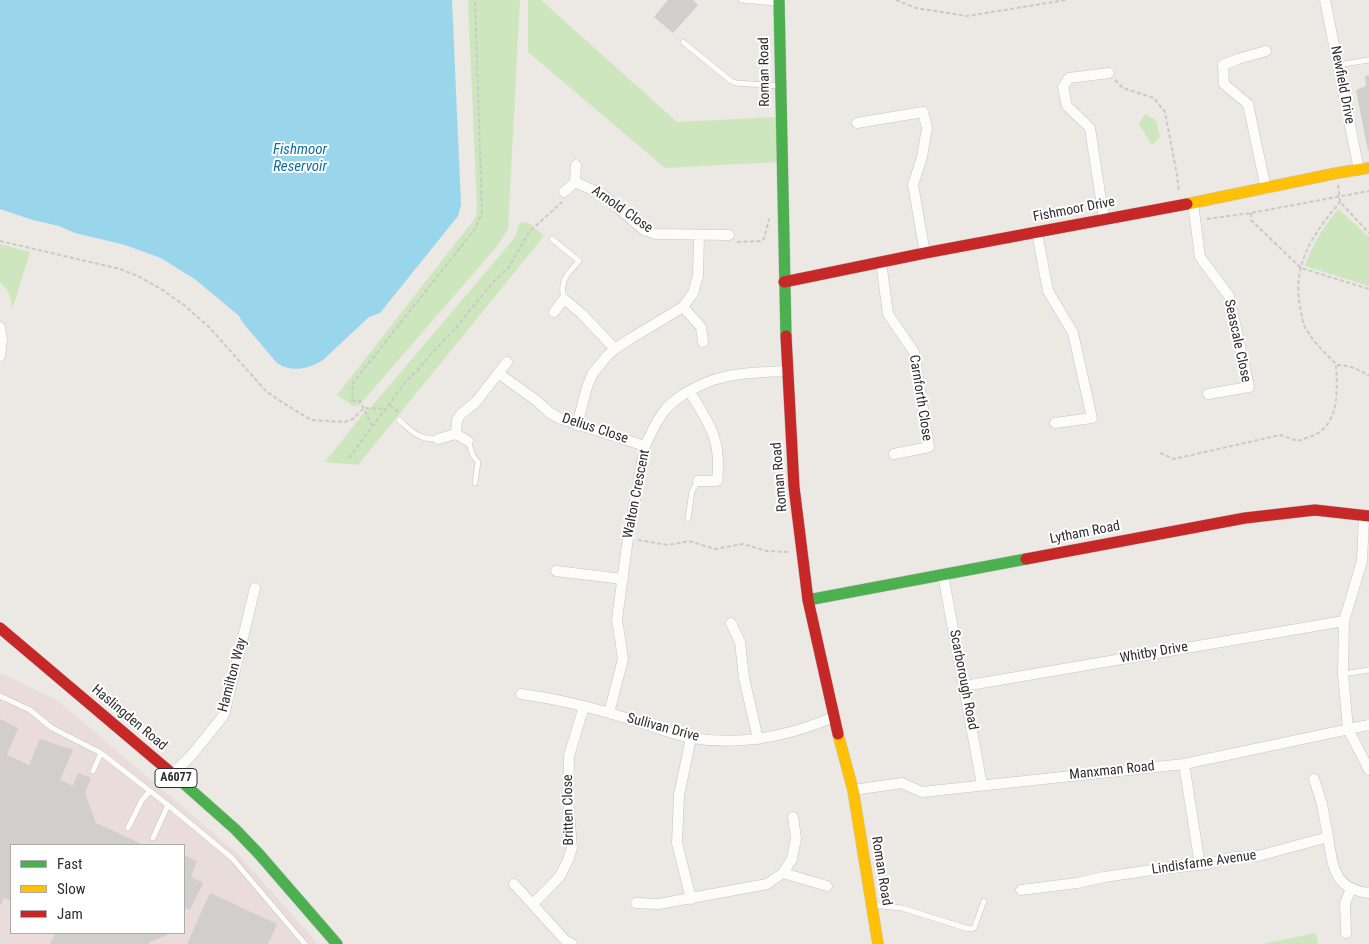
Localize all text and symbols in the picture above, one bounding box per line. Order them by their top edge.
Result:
street label: Roman Road [756,37,774,107]
street label: Newfield Drive [1326,45,1358,125]
water label: Fishmoor Reservoir [273,141,327,176]
street label: Arnold Close [588,183,656,237]
street label: Fishmoor Drive [1032,194,1116,226]
street label: Seascale Close [1220,298,1254,384]
street label: Carnforth Close [905,354,935,442]
street label: Delius Close [560,410,630,448]
street label: Roman Road [769,441,791,513]
street label: Walton Crescent [620,448,654,540]
street label: Lytham Road [1049,518,1121,548]
street label: Scarborough Road [945,629,981,731]
street label: Hamilton Way [215,636,251,714]
street label: Whitby Drive [1119,639,1189,667]
street label: Haslingden Road [88,682,170,754]
street label: Sullivan Drive [625,710,701,746]
street label: Manxman Road [1069,758,1155,784]
road number: A6077 [155,768,197,788]
street label: Britten Close [560,774,578,846]
street label: Roman Road [867,835,895,907]
legend [10,844,185,934]
street label: Lindisfarne Avenue [1151,847,1257,879]
text: Fast [57,855,82,873]
text: Slow [57,880,86,898]
text: Jam [57,905,83,923]

